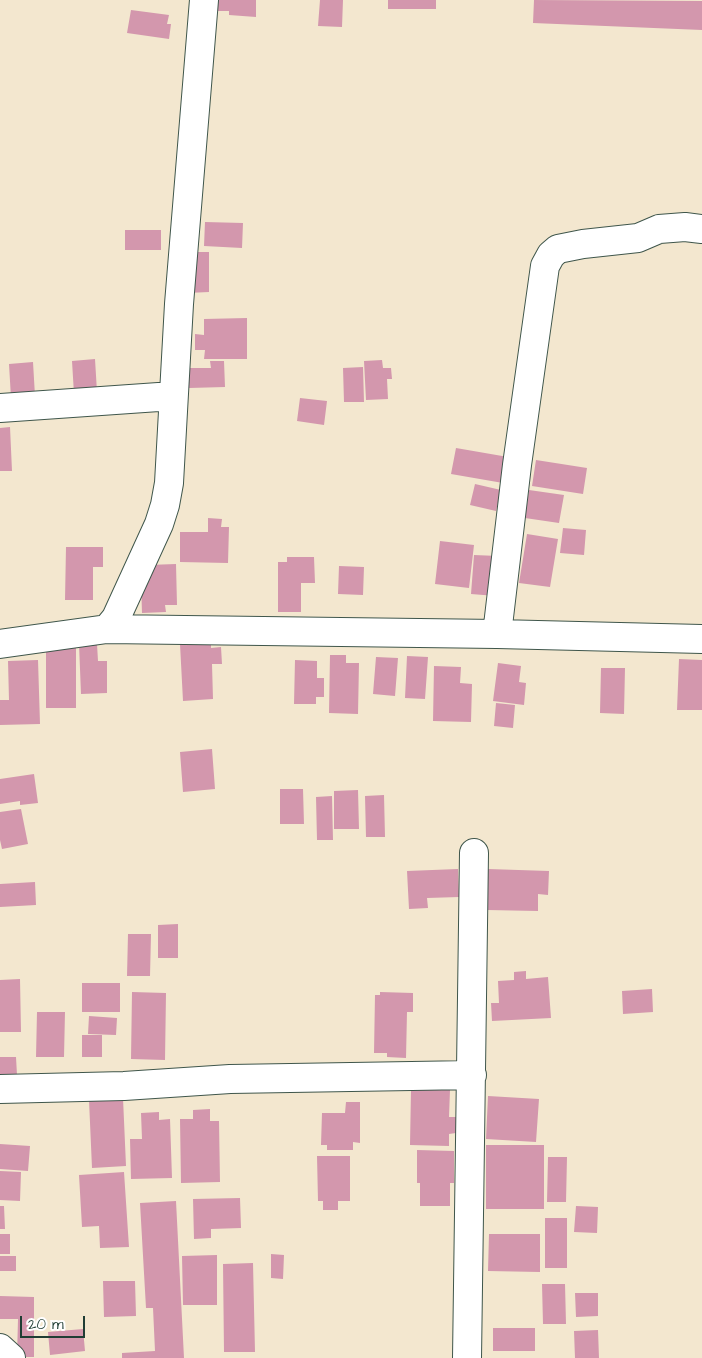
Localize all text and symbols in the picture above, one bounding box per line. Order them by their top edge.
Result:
scale bar [22,1306,88,1338]
text: 20 m [28,1314,64,1335]

